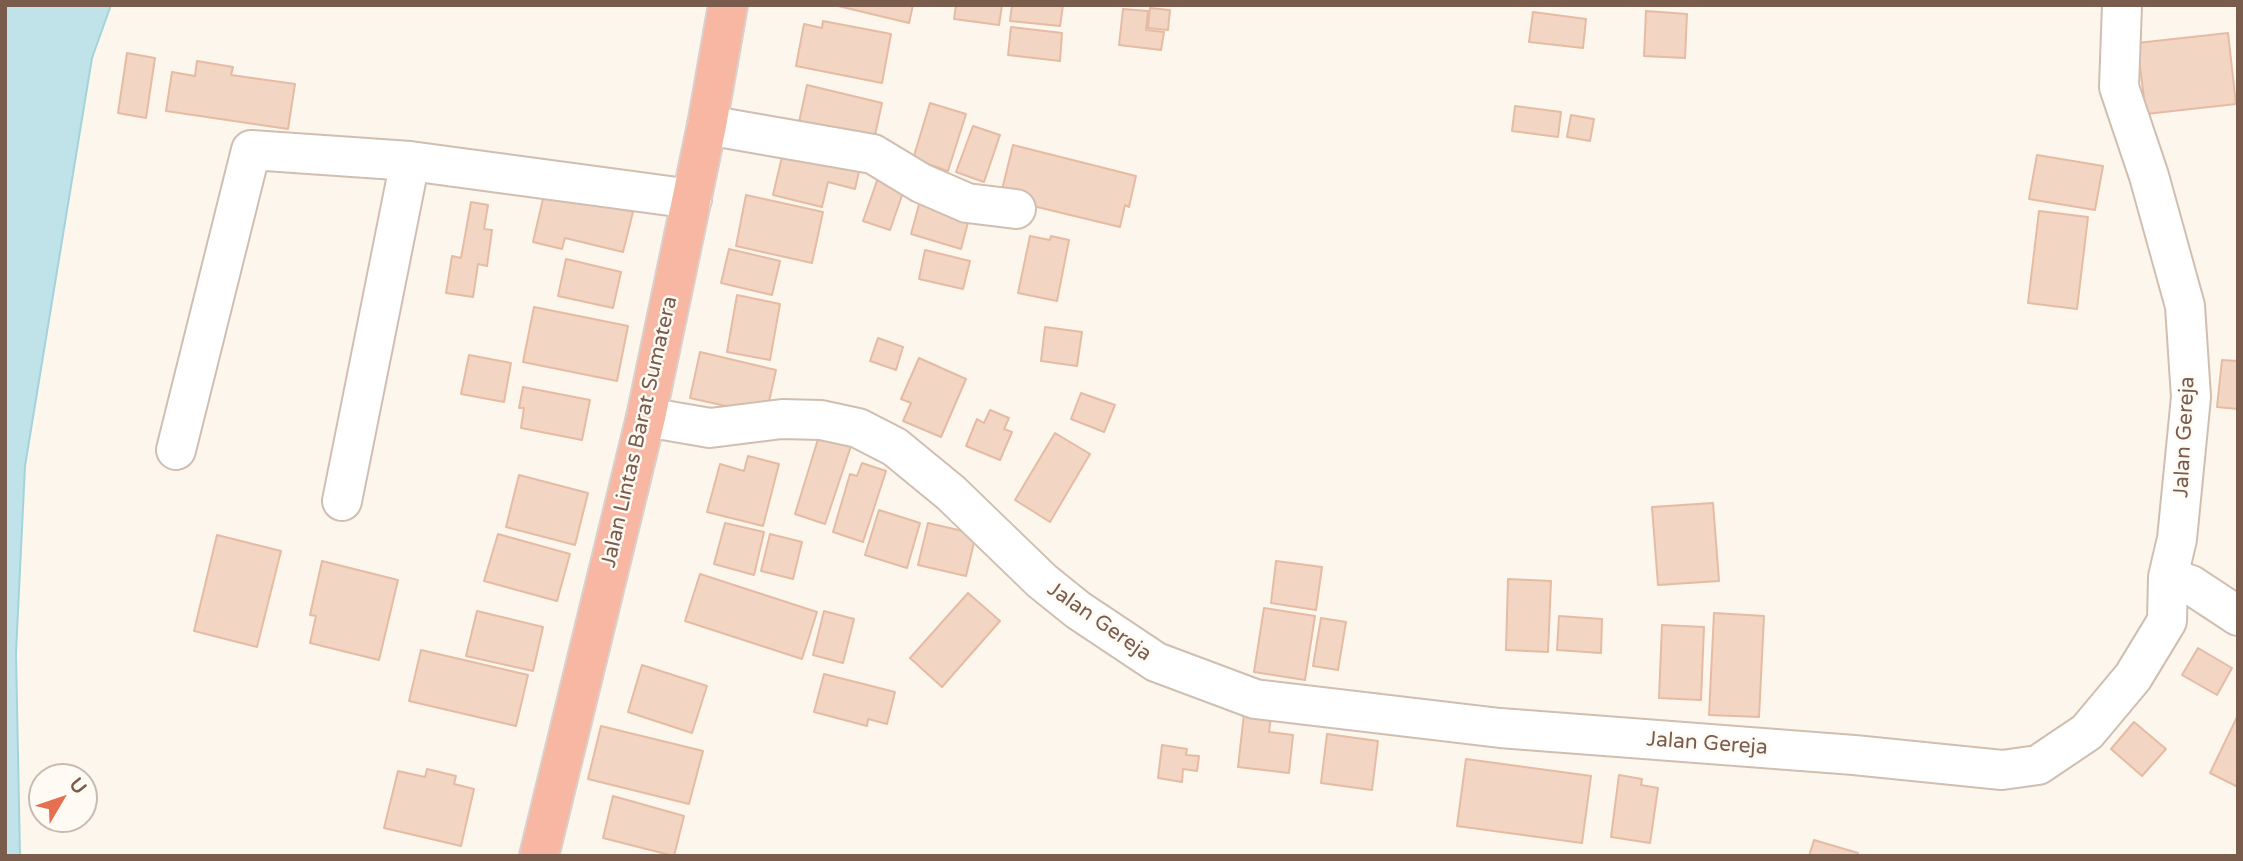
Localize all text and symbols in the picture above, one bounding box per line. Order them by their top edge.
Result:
street label: Jalan Lintas Barat Sumatera [597,294,683,570]
street label: Jalan Gereja [2169,376,2201,498]
street label: Jalan Gereja [1042,577,1156,667]
street label: Jalan Gereja [1646,727,1768,761]
north arrow [28,763,98,833]
text: U [65,774,91,799]

